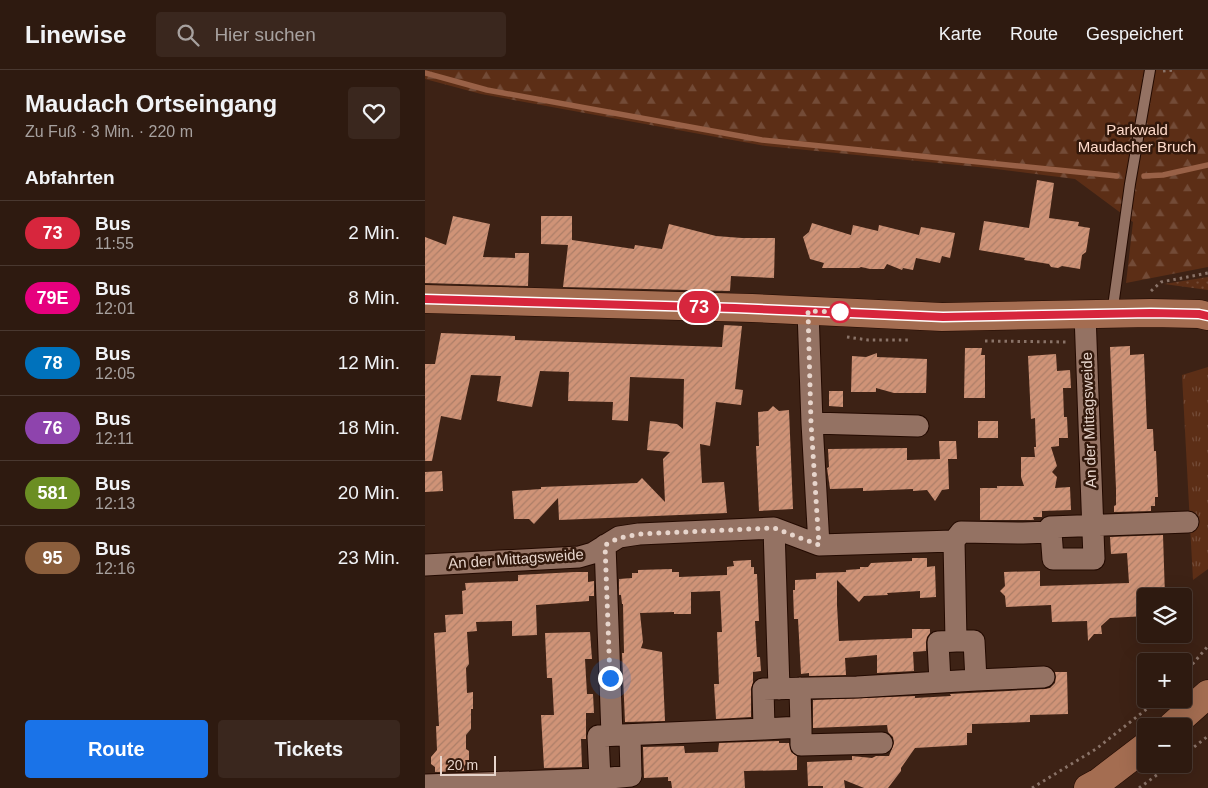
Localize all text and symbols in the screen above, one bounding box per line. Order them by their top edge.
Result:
search box [156,12,506,57]
text: Linewise [25,21,126,48]
icon: search [174,21,202,49]
text: Hier suchen [214,24,316,45]
text: Karte [939,24,982,44]
text: Route [1010,24,1058,44]
text: Gespeichert [1086,24,1183,44]
button: heart [348,87,400,139]
text: Maudach Ortseingang [25,90,277,117]
park label: Parkwald Maudacher Bruch [1078,121,1196,155]
text: Zu Fuß · 3 Min. · 220 m [25,123,193,140]
text: Abfahrten [25,167,115,188]
text: Bus [95,213,131,234]
text: 2 Min. [348,222,400,243]
text: 73 [42,223,63,243]
text: 11:55 [95,235,134,252]
text: Bus [95,278,131,299]
text: 8 Min. [348,287,400,308]
text: 79E [36,288,69,308]
line badge: 73 [677,291,721,323]
text: 73 [689,297,709,317]
text: 12:01 [95,300,135,317]
unlabelled marker [829,301,851,323]
text: Bus [95,343,131,364]
text: 12 Min. [338,352,400,373]
street label: An der Mittagsweide [1078,352,1099,488]
text: 78 [42,353,63,373]
text: 12:05 [95,365,135,382]
text: Bus [95,408,131,429]
text: 18 Min. [338,417,400,438]
text: 76 [42,418,63,438]
text: 12:11 [95,430,134,447]
text: Bus [95,473,131,494]
text: 20 Min. [338,482,400,503]
text: 581 [37,483,68,503]
text: 12:13 [95,495,135,512]
text: Bus [95,538,131,559]
street label: An der Mittagsweide [448,545,584,572]
text: 23 Min. [338,547,400,568]
text: 95 [42,548,63,568]
text: 12:16 [95,560,135,577]
map controls [1137,588,1192,773]
button: layers [1137,588,1192,643]
button: + [1137,653,1192,708]
your location [598,666,623,691]
button: − [1137,718,1192,773]
button: Route [25,720,208,778]
button: Tickets [218,720,400,778]
scale bar [440,753,496,776]
text: 20 m [447,757,478,773]

